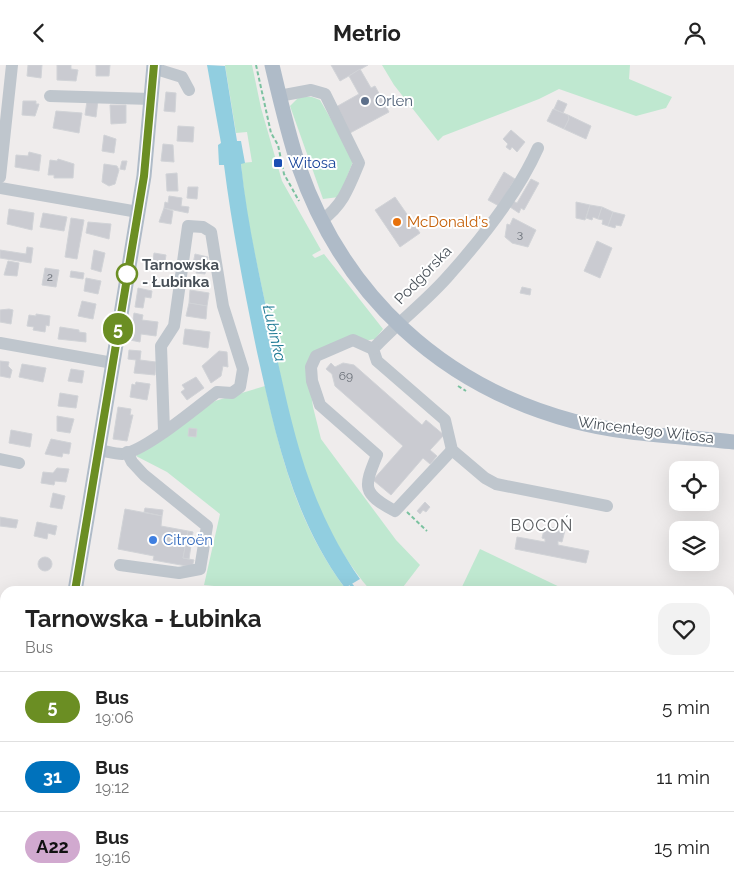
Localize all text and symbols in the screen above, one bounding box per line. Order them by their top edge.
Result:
icon: back [25,19,53,47]
icon: person [681,19,709,47]
text: Metrio [333,20,401,46]
place label: Orlen [375,92,413,110]
marker: Orlen [359,95,371,107]
place label: Witosa [288,154,336,172]
marker: Witosa [272,157,284,169]
place label: McDonald's [407,213,488,231]
marker: McDonald's [391,216,403,228]
house number: 3 [517,227,523,241]
street label: Podgórska [391,242,455,308]
place label: Tarnowska - Łubinka [142,256,219,291]
marker: Tarnowska - Łubinka [116,263,138,285]
house number: 2 [47,270,53,284]
water label: Łubinka [259,303,290,364]
line badge: 5 [102,313,134,345]
text: 5 [113,318,123,339]
house number: 69 [339,369,353,383]
street label: Wincentego Witosa [577,413,715,447]
map controls [669,461,719,571]
button: locate [669,461,719,511]
district label: BOCOŃ [511,515,573,535]
button: layers [669,521,719,571]
place label: Citroën [163,531,213,549]
marker: Citroën [147,534,159,546]
button: heart [658,603,710,655]
text: Tarnowska - Łubinka [25,604,262,633]
text: Bus [25,638,53,657]
text: Bus [95,686,129,708]
text: 5 [48,696,57,717]
text: 5 min [662,696,710,718]
text: 19:06 [95,708,134,727]
text: Bus [95,756,129,778]
text: 31 [43,766,62,787]
text: 11 min [656,766,710,788]
text: 19:12 [95,778,129,797]
text: Bus [95,826,129,848]
text: A22 [36,836,69,857]
text: 15 min [654,836,710,858]
text: 19:16 [95,848,131,867]

